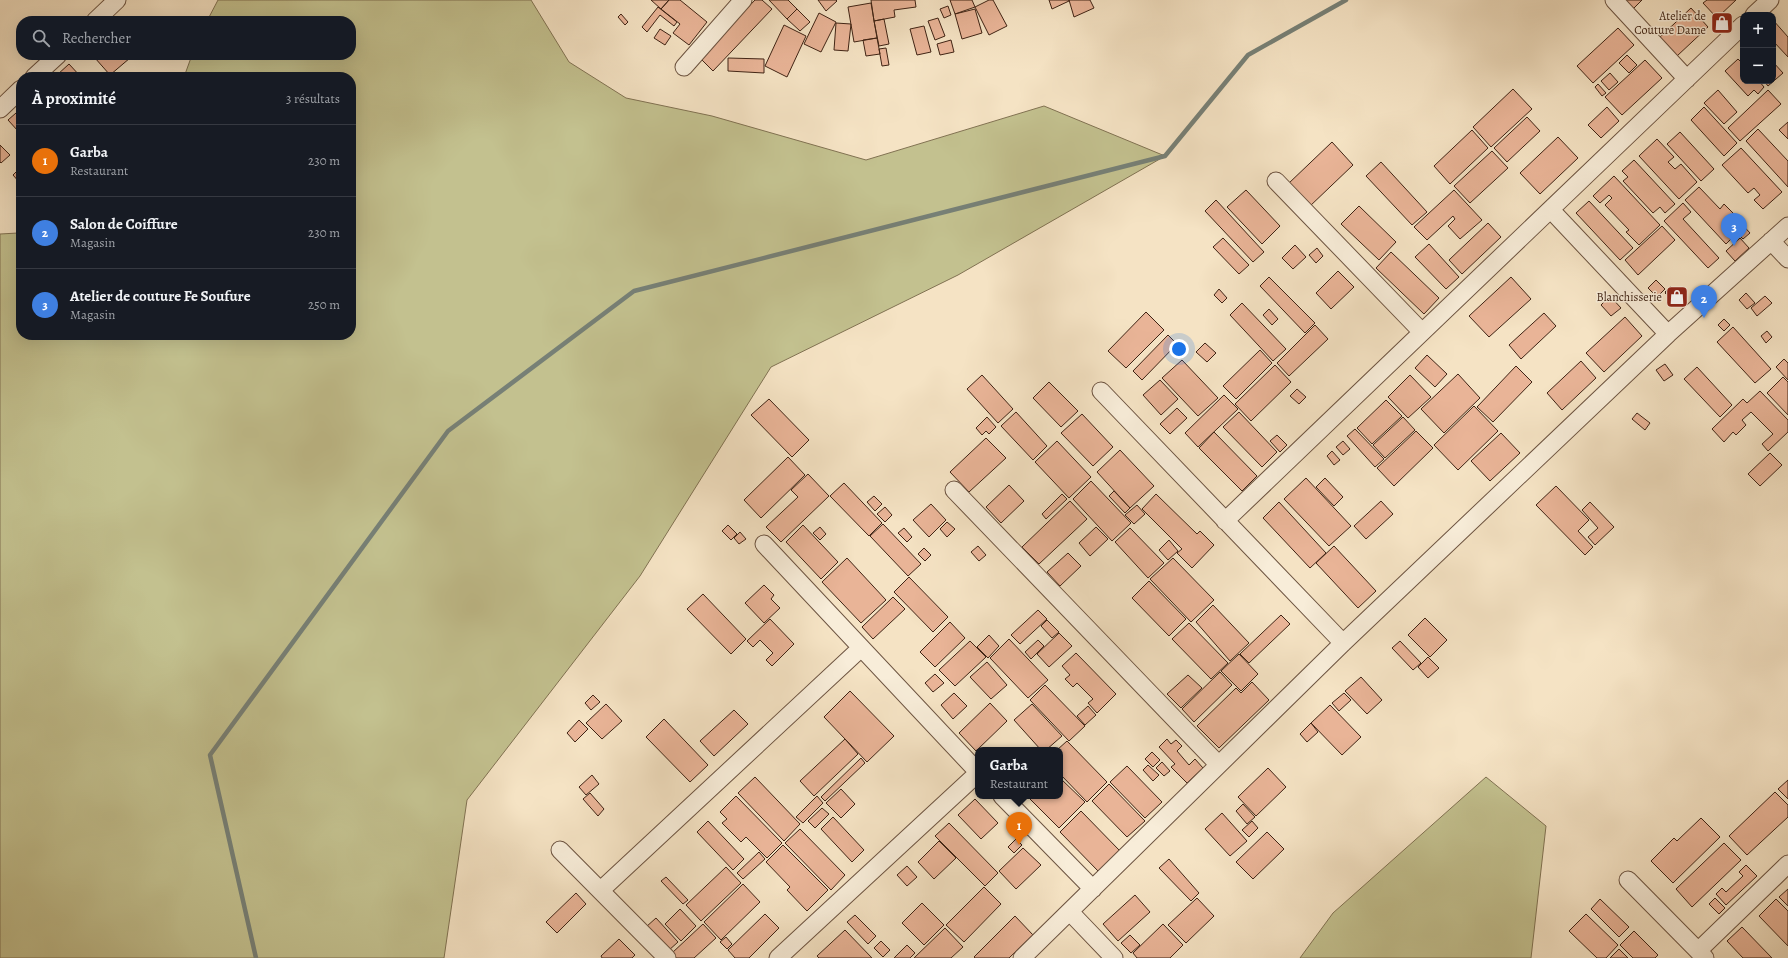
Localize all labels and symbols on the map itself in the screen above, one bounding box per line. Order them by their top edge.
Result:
place label: Atelier de Couture Dame [1634,8,1706,38]
shop icon: Atelier de Couture Dame [1709,10,1735,36]
pin: 3 [1721,213,1747,246]
shop icon: Blanchisserie [1664,284,1690,310]
pin: 2 [1691,285,1717,318]
place label: Blanchisserie [1596,289,1662,305]
your location [1169,339,1189,359]
pin: 1 [1006,812,1032,845]

